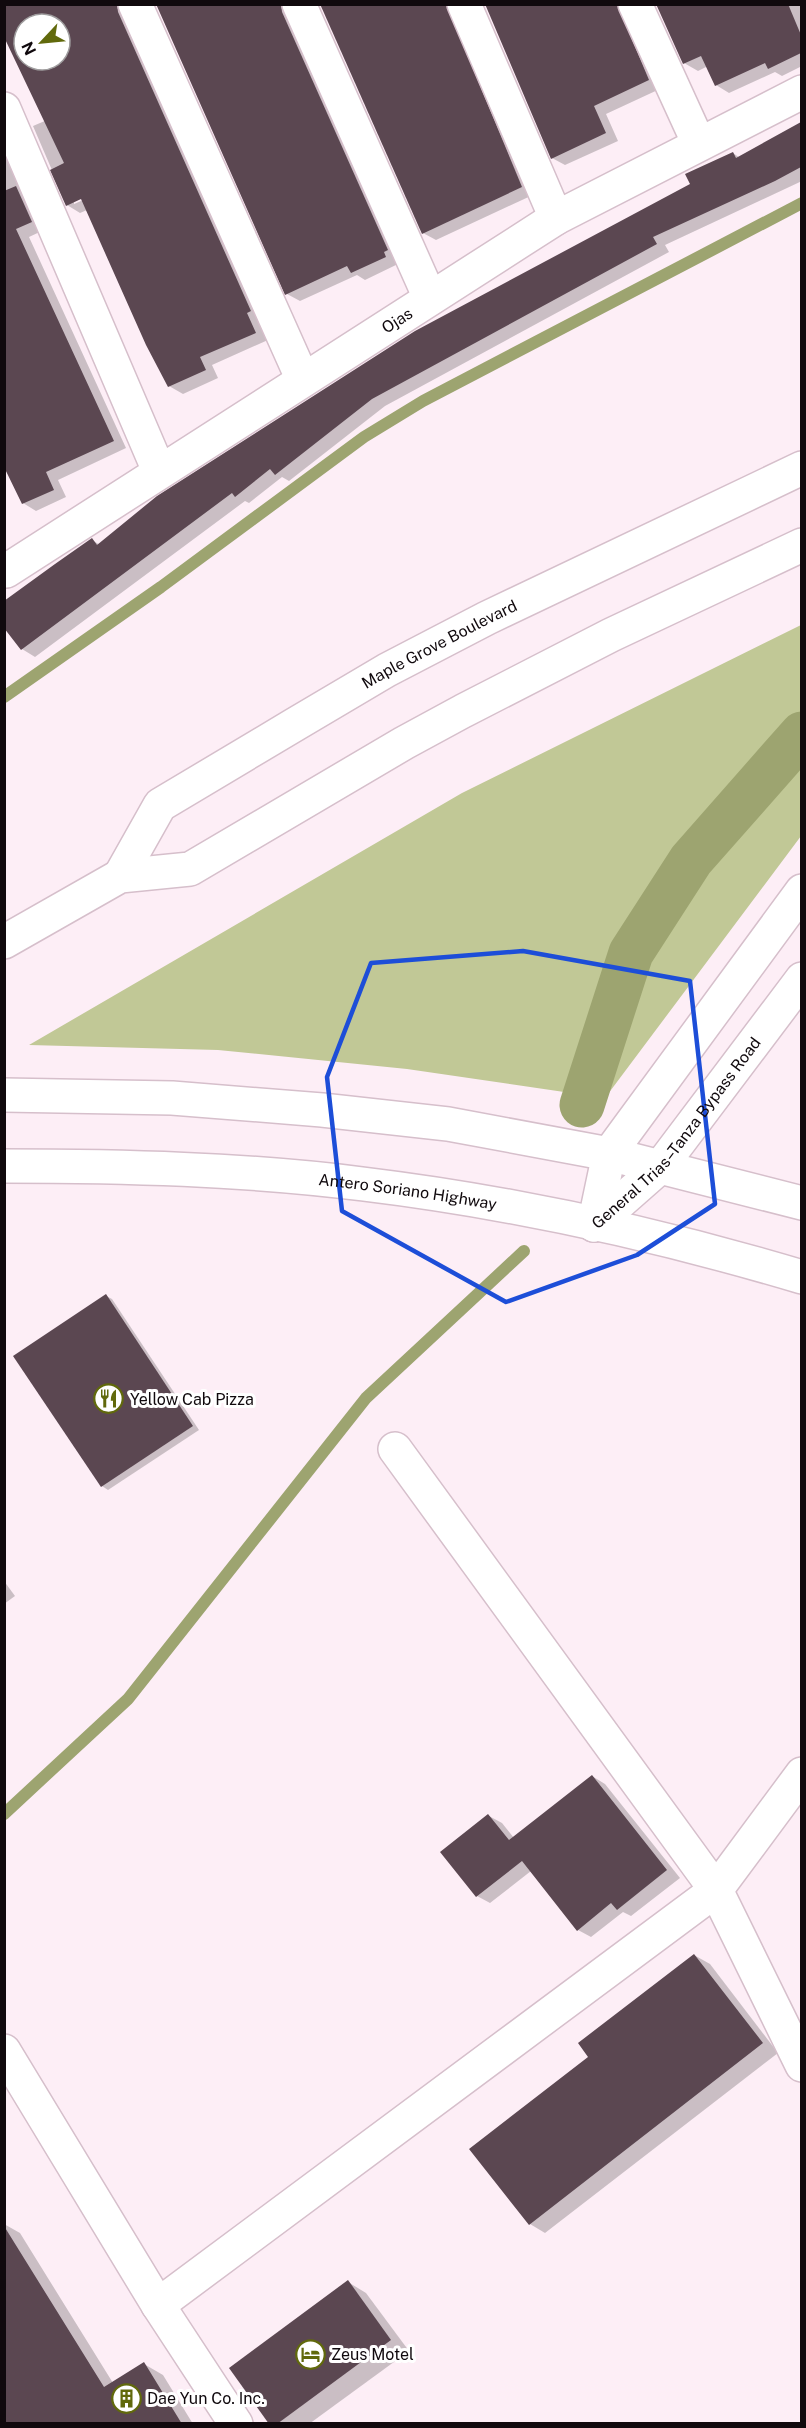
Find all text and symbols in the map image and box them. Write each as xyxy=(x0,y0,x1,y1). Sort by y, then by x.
north arrow xyxy=(12,12,72,72)
text: N xyxy=(18,39,40,58)
street label: Ojas xyxy=(378,304,416,337)
street label: Maple Grove Boulevard xyxy=(358,596,520,693)
street label: General Trias–Tanza Bypass Road xyxy=(588,1034,765,1233)
street label: Antero Soriano Highway xyxy=(318,1170,499,1214)
restaurant icon: Yellow Cab Pizza xyxy=(93,1383,125,1415)
place label: Yellow Cab Pizza xyxy=(130,1390,254,1409)
hotel icon: Zeus Motel xyxy=(294,2338,326,2370)
place label: Zeus Motel xyxy=(331,2345,414,2364)
building icon: Dae Yun Co. Inc. xyxy=(110,2382,142,2414)
place label: Dae Yun Co. Inc. xyxy=(147,2389,265,2408)

